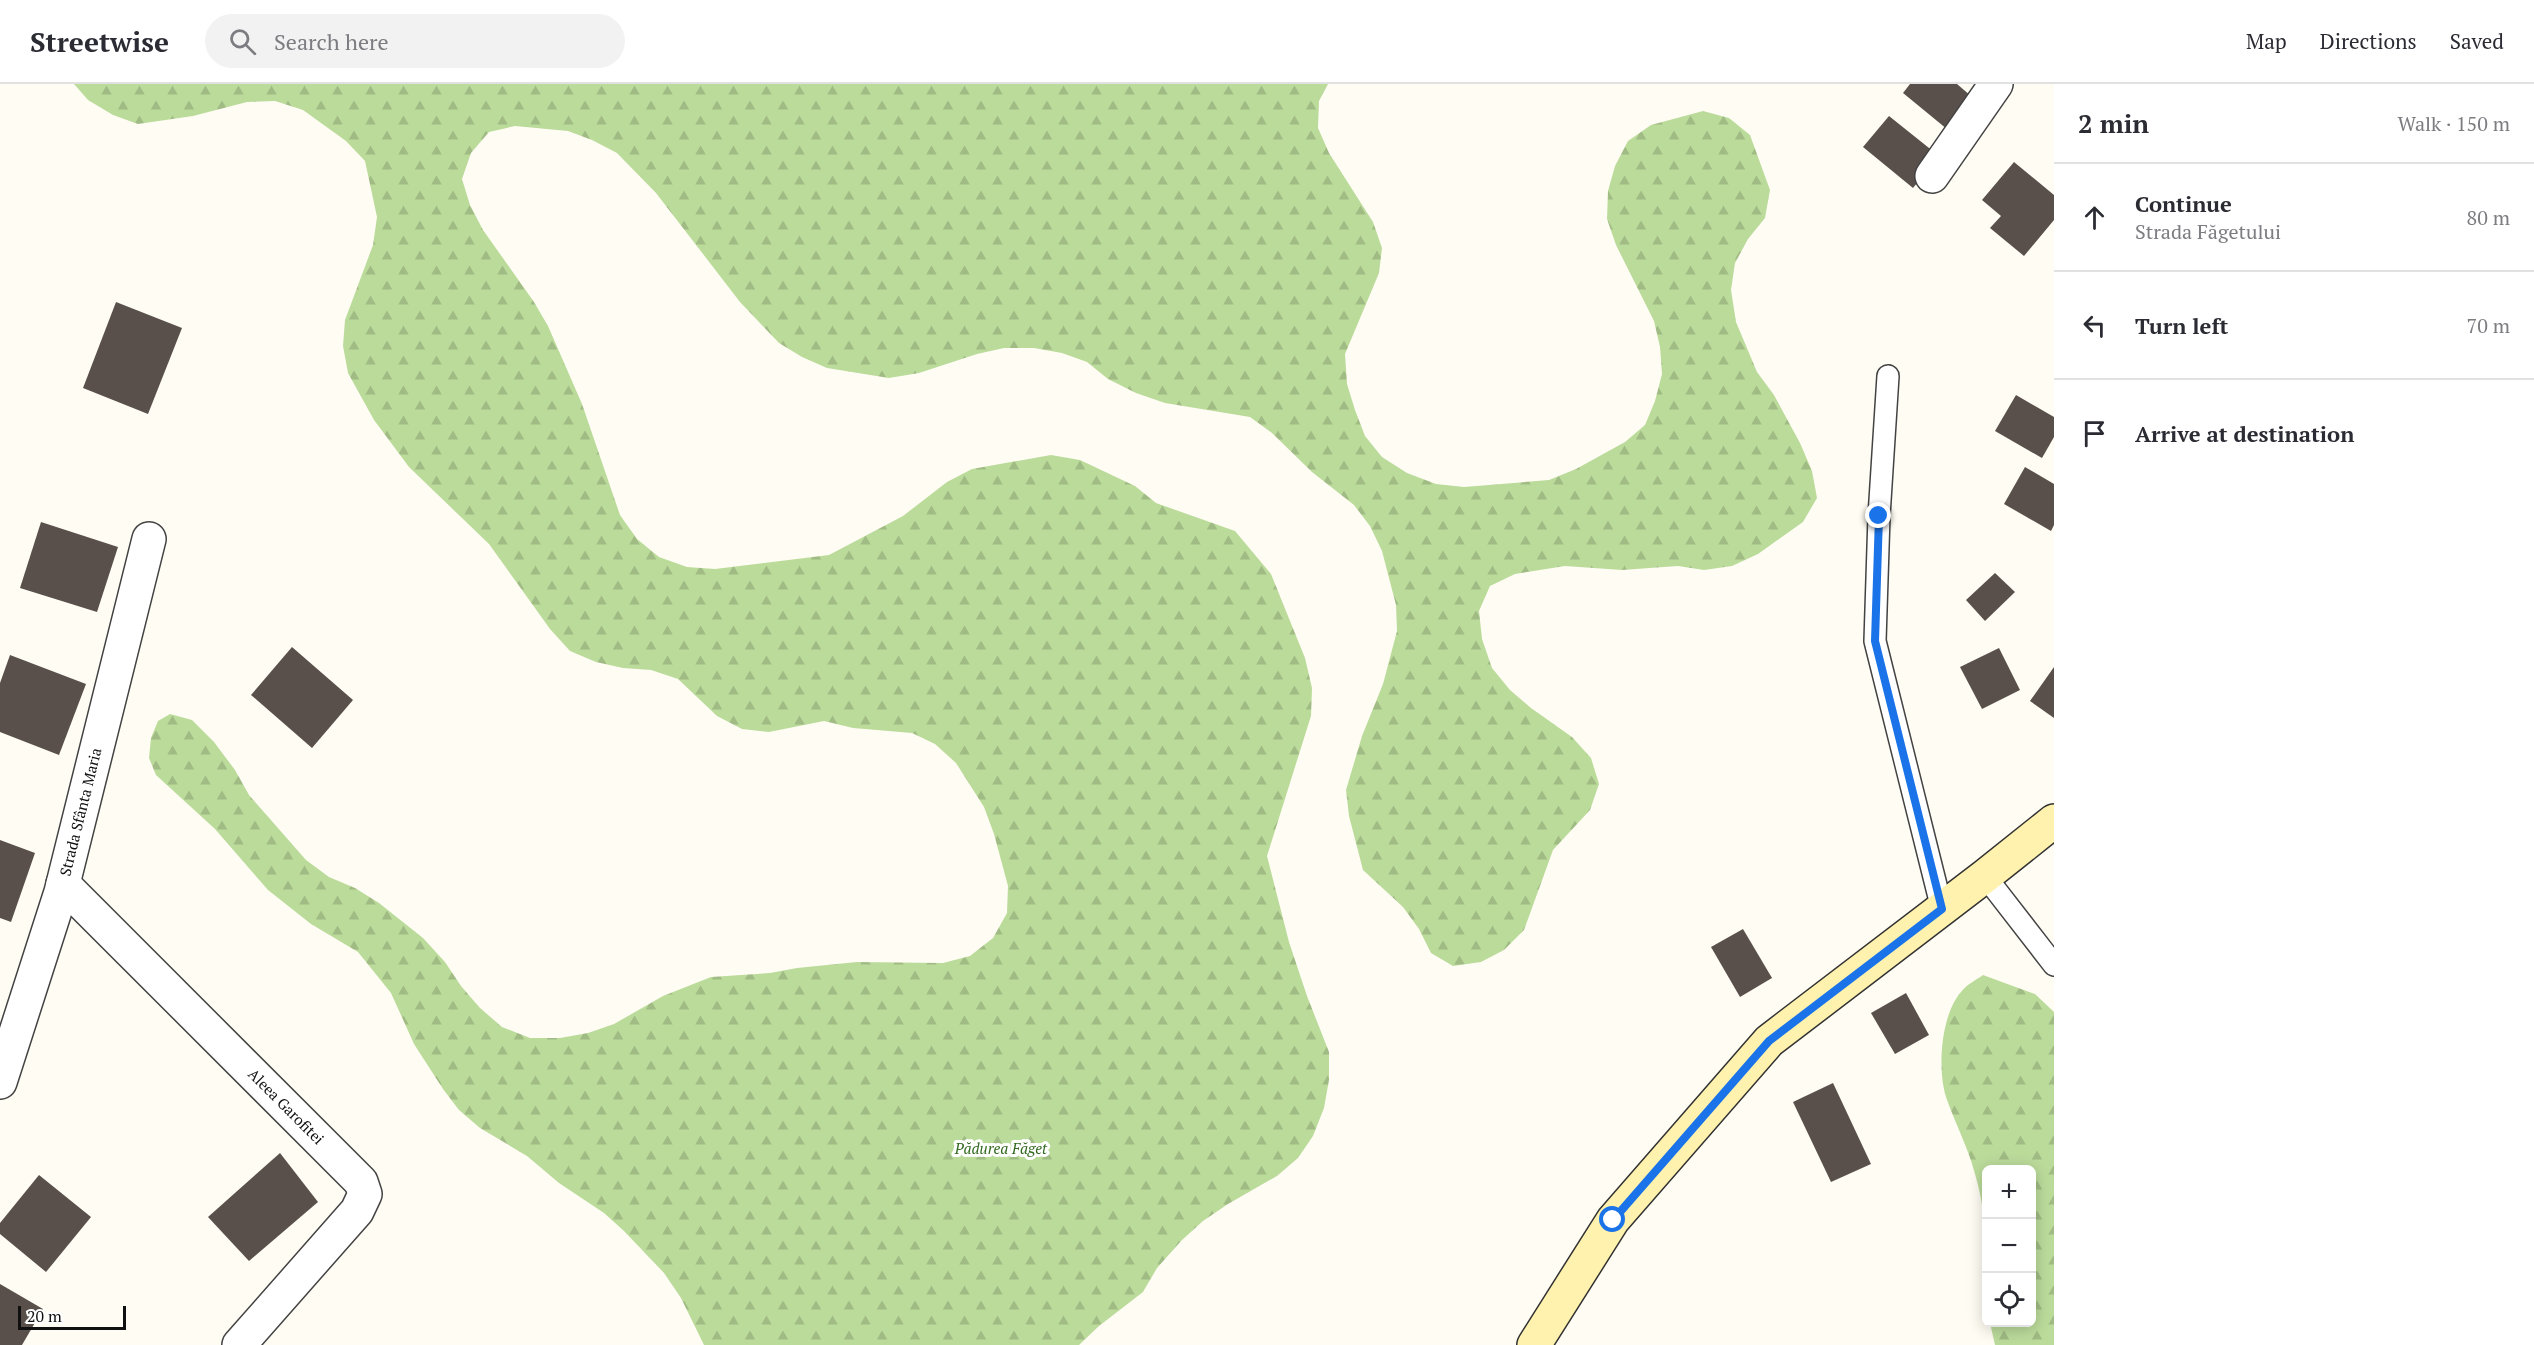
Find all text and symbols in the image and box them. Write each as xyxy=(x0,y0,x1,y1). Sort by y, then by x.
search box xyxy=(205,14,625,68)
text: Streetwise xyxy=(30,23,169,60)
icon: search xyxy=(226,25,259,58)
text: Search here xyxy=(274,27,389,56)
text: Map xyxy=(2246,27,2287,55)
text: Directions xyxy=(2320,27,2417,55)
text: Saved xyxy=(2450,27,2504,55)
text: 2 min xyxy=(2078,106,2149,140)
text: Walk · 150 m xyxy=(2398,110,2510,137)
text: Continue xyxy=(2135,189,2232,218)
icon: ahead xyxy=(2078,201,2111,234)
text: 80 m xyxy=(2467,204,2510,231)
text: Strada Făgetului xyxy=(2135,218,2281,245)
icon: left xyxy=(2078,309,2111,342)
text: Turn left xyxy=(2135,311,2228,340)
text: 70 m xyxy=(2467,312,2510,339)
icon: arrive xyxy=(2078,417,2111,450)
text: Arrive at destination xyxy=(2135,419,2354,448)
route end xyxy=(1865,502,1891,528)
street label: Strada Sfânta Maria xyxy=(54,745,106,878)
street label: Aleea Garofitei xyxy=(244,1064,329,1148)
park label: Pădurea Făget xyxy=(954,1138,1048,1158)
map controls xyxy=(1982,1165,2036,1327)
button: + xyxy=(1982,1165,2036,1219)
route start xyxy=(1599,1206,1625,1232)
button: − xyxy=(1982,1219,2036,1273)
button: locate xyxy=(1982,1273,2036,1327)
scale bar xyxy=(18,1303,126,1330)
text: 20 m xyxy=(27,1305,62,1327)

